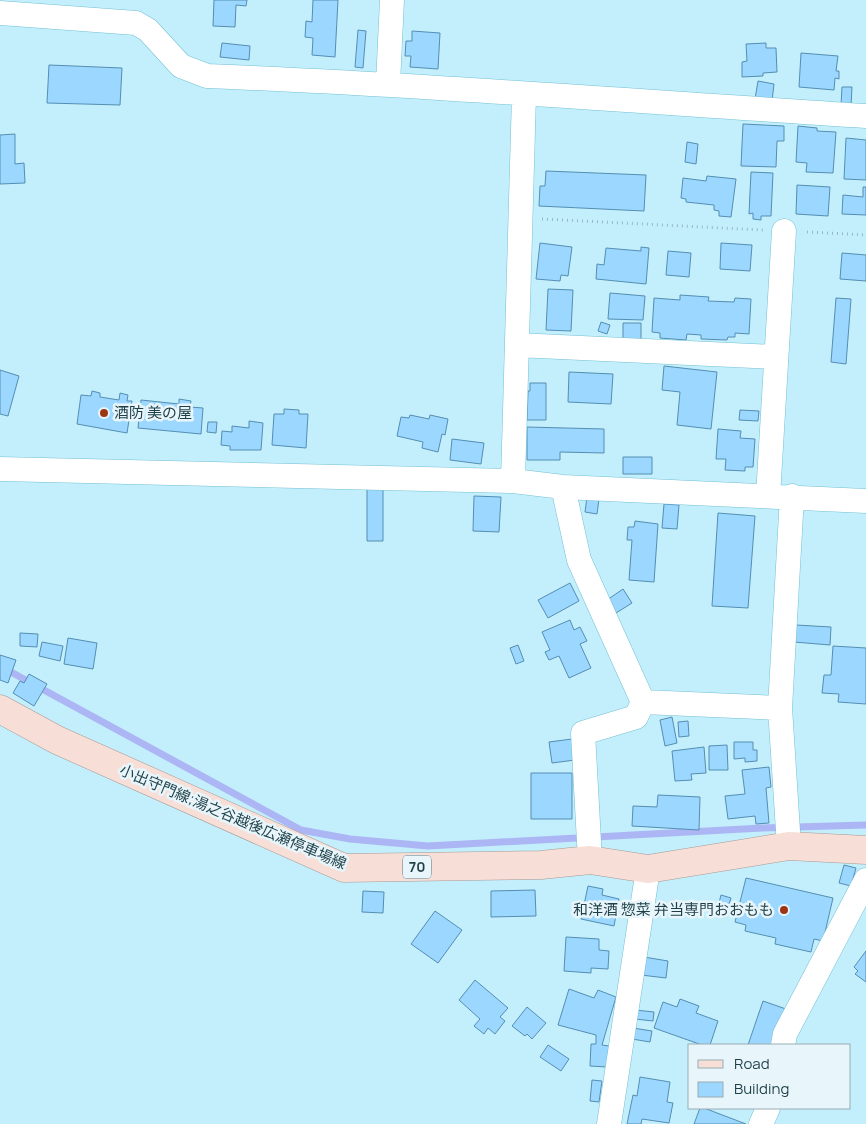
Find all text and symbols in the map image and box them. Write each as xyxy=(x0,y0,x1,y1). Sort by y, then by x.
place label: 酒防 美の屋 xyxy=(114,402,192,423)
marker: 酒防 美の屋 xyxy=(98,407,110,419)
street label: 小出守門線;湯之谷越後広瀬停車場線 xyxy=(117,759,350,874)
road number: 70 xyxy=(403,856,431,879)
place label: 和洋酒 惣菜 弁当専門おおもも xyxy=(573,899,774,920)
marker: 和洋酒 惣菜 弁当専門おおもも xyxy=(778,904,790,916)
legend xyxy=(688,1044,851,1109)
text: Road xyxy=(734,1053,770,1074)
text: Building xyxy=(734,1078,789,1099)

